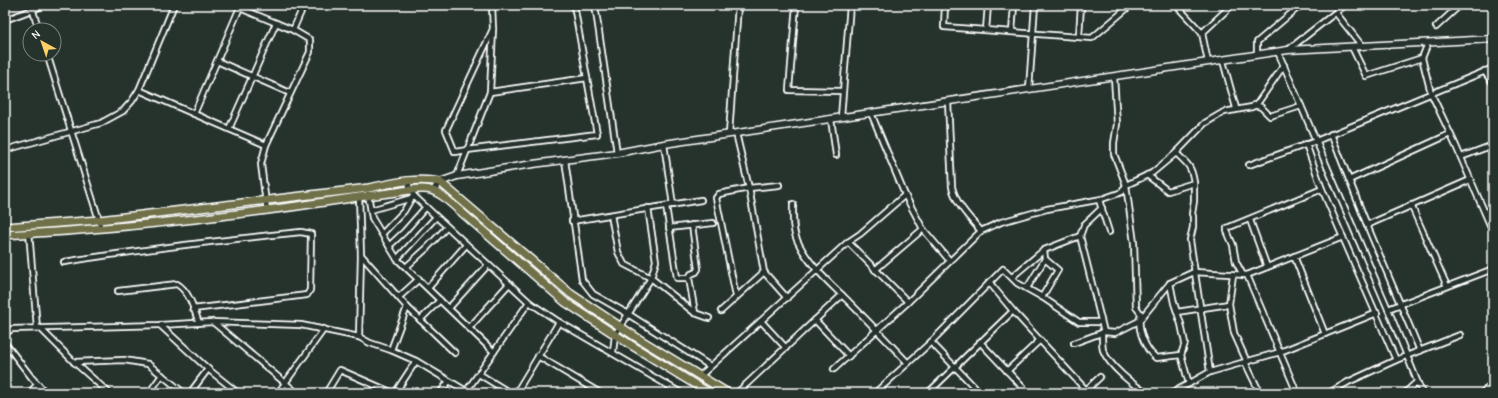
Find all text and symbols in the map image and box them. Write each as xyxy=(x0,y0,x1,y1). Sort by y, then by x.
north arrow xyxy=(22,22,62,62)
text: N xyxy=(29,27,43,42)

